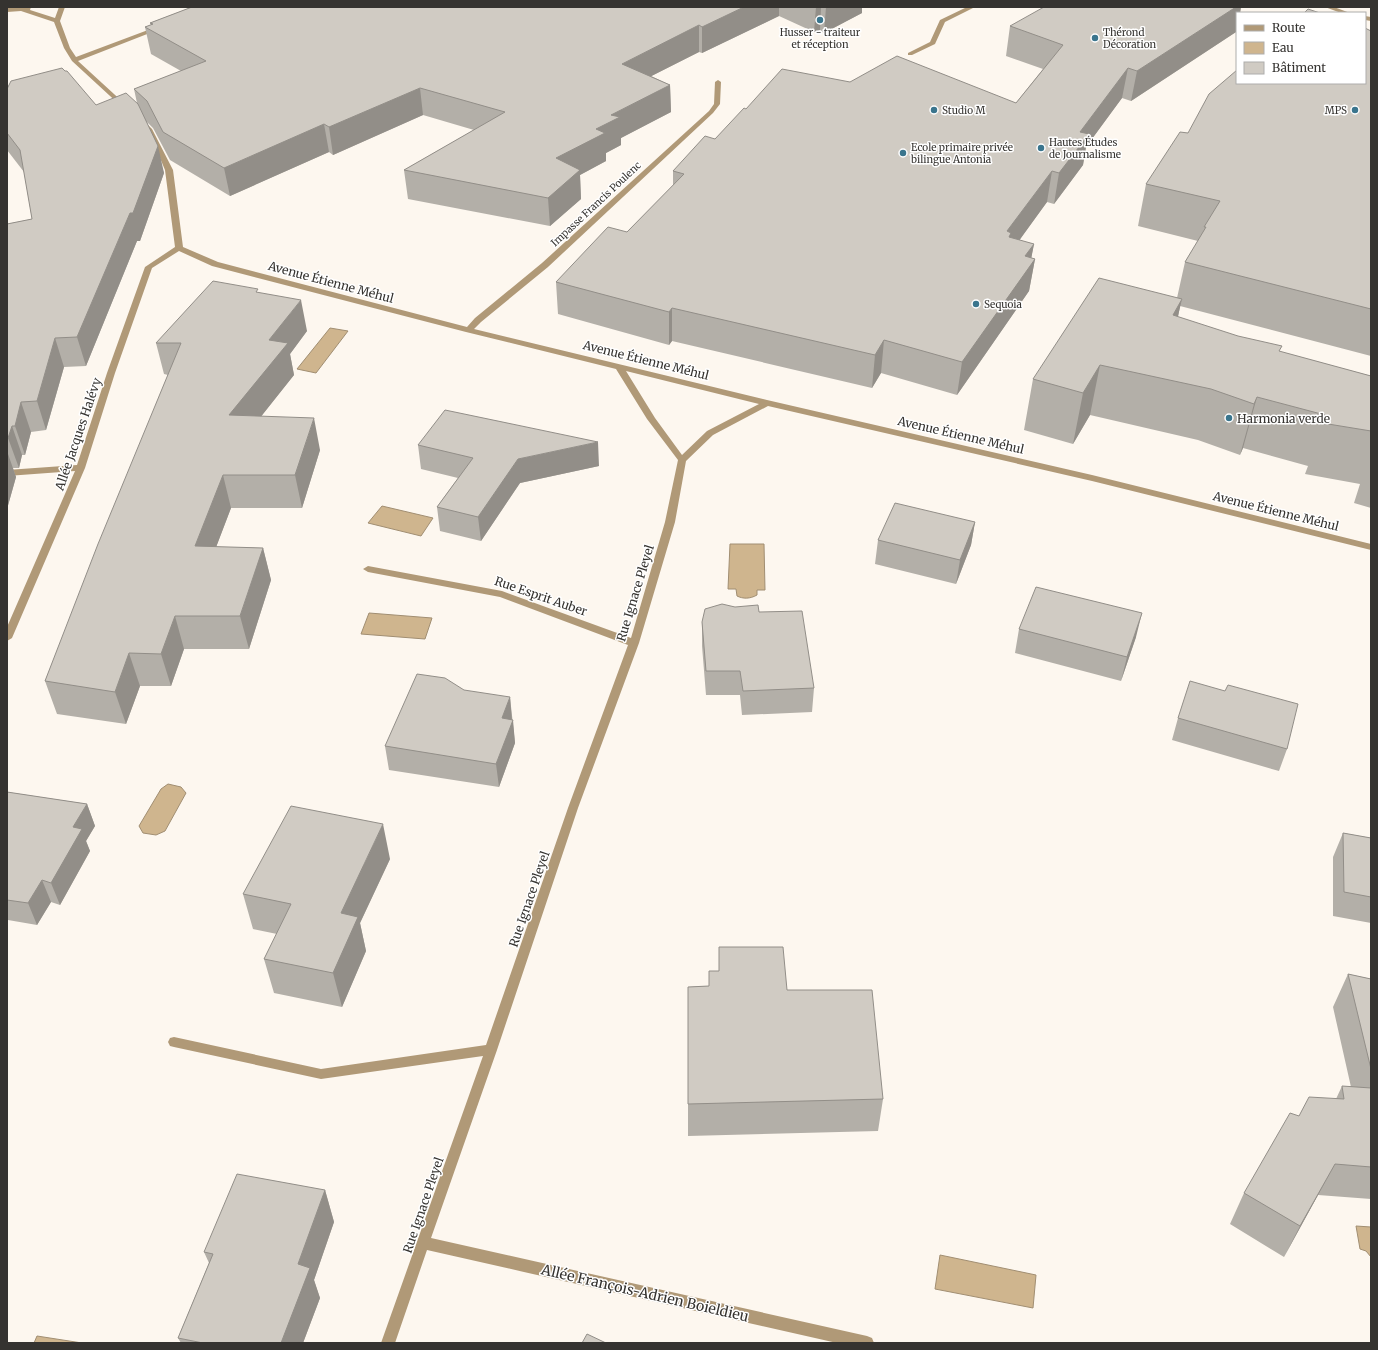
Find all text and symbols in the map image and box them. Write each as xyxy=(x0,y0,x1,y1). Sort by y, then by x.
legend xyxy=(1236,12,1366,84)
marker: Husser - traiteur et réception xyxy=(815,15,825,25)
text: Route xyxy=(1272,20,1305,35)
place label: Husser - traiteur et réception xyxy=(780,26,861,51)
place label: Thérond Décoration xyxy=(1103,26,1157,51)
marker: Thérond Décoration xyxy=(1090,33,1100,43)
text: Eau xyxy=(1272,40,1294,55)
text: Bâtiment xyxy=(1272,60,1326,75)
place label: Studio M xyxy=(942,104,985,117)
place label: MPS xyxy=(1325,104,1347,117)
marker: Studio M xyxy=(929,105,939,115)
marker: MPS xyxy=(1350,105,1360,115)
place label: Hautes Études de Journalisme xyxy=(1049,135,1121,161)
place label: Ecole primaire privée bilingue Antonia xyxy=(910,141,1013,166)
marker: Hautes Études de Journalisme xyxy=(1036,143,1046,153)
marker: Ecole primaire privée bilingue Antonia xyxy=(898,148,908,158)
street label: Impasse Francis Poulenc xyxy=(548,159,644,249)
street label: Avenue Étienne Méhul xyxy=(266,258,396,306)
place label: Sequoia xyxy=(984,298,1023,311)
marker: Sequoia xyxy=(971,299,981,309)
street label: Avenue Étienne Méhul xyxy=(581,337,711,383)
street label: Allée Jacques Halévy xyxy=(51,376,104,493)
place label: Harmonia verde xyxy=(1237,411,1330,426)
street label: Avenue Étienne Méhul xyxy=(895,413,1026,457)
marker: Harmonia verde xyxy=(1224,413,1234,423)
street label: Avenue Étienne Méhul xyxy=(1211,488,1341,534)
street label: Rue Ignace Pleyel xyxy=(613,543,657,643)
street label: Rue Esprit Auber xyxy=(493,573,590,619)
street label: Rue Ignace Pleyel xyxy=(506,849,553,949)
street label: Rue Ignace Pleyel xyxy=(400,1155,447,1255)
street label: Allée François-Adrien Boieldieu xyxy=(539,1260,751,1326)

